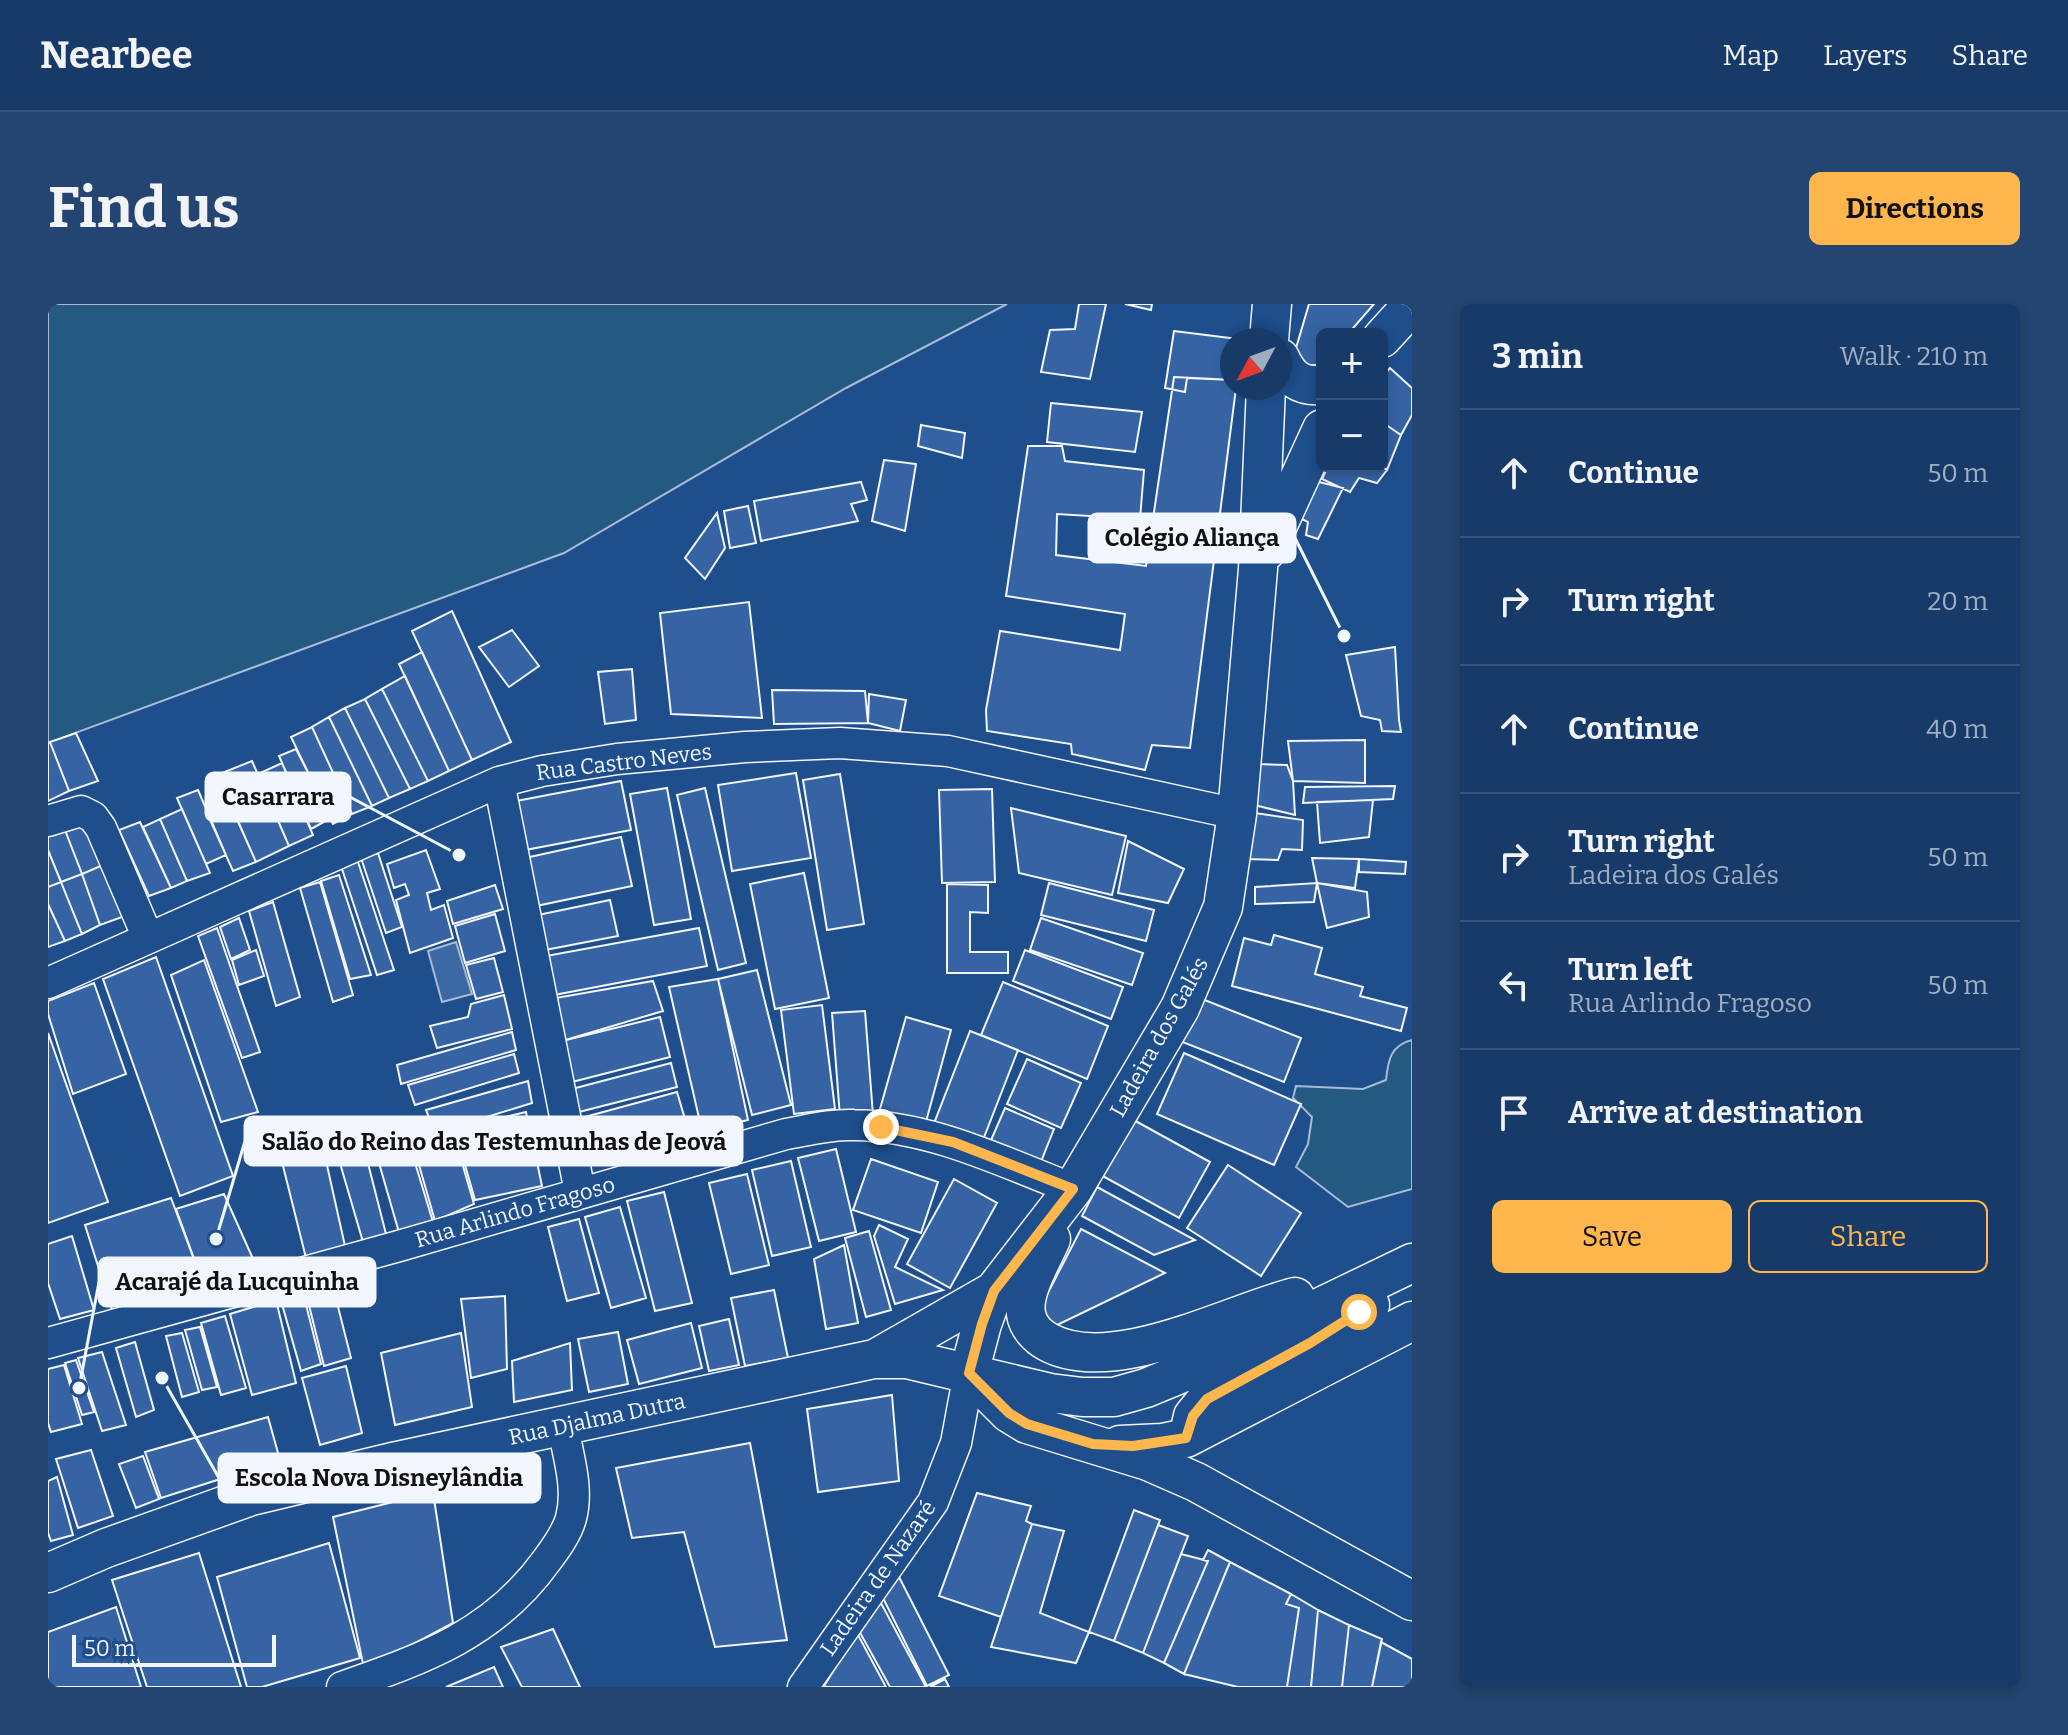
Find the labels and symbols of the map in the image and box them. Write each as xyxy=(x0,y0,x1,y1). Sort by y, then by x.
north arrow xyxy=(1220,328,1292,400)
callout: Colégio Aliança xyxy=(1089,514,1295,562)
text: Colégio Aliança xyxy=(1105,524,1280,552)
street label: Rua Castro Neves xyxy=(534,738,714,786)
callout: Casarrara xyxy=(206,773,350,821)
text: Casarrara xyxy=(222,783,335,811)
street label: Ladeira dos Galés xyxy=(1104,952,1214,1122)
route end xyxy=(863,1109,899,1145)
callout: Salão do Reino das Testemunhas de Jeová xyxy=(245,1117,742,1165)
text: Salão do Reino das Testemunhas de Jeová xyxy=(261,1128,727,1156)
street label: Rua Arlindo Fragoso xyxy=(412,1171,618,1253)
callout: Acarajé da Lucquinha xyxy=(99,1258,375,1306)
text: Acarajé da Lucquinha xyxy=(115,1268,360,1296)
route start xyxy=(1341,1294,1377,1330)
street label: Rua Djalma Dutra xyxy=(506,1387,688,1451)
callout: Escola Nova Disneylândia xyxy=(219,1454,540,1502)
text: Escola Nova Disneylândia xyxy=(235,1464,524,1492)
street label: Ladeira de Nazaré xyxy=(814,1495,942,1661)
scale bar xyxy=(72,1631,276,1667)

